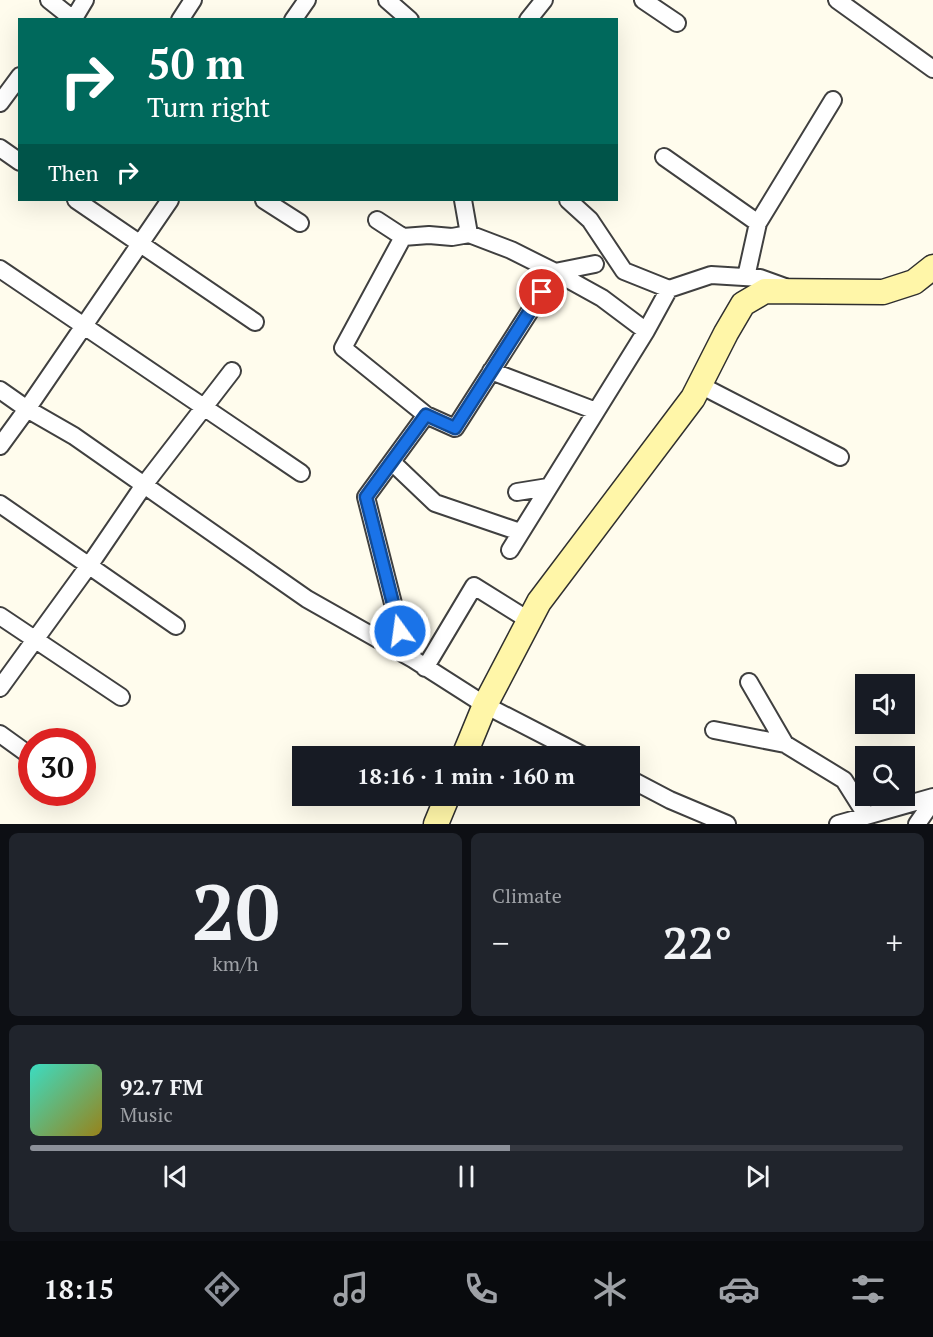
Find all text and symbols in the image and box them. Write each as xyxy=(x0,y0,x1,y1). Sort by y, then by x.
text: 50 m xyxy=(147,35,245,91)
icon: right xyxy=(48,42,126,120)
text: Turn right xyxy=(147,89,270,125)
icon: right xyxy=(111,156,144,189)
text: Then xyxy=(48,158,99,187)
pin xyxy=(516,266,567,317)
icon: arrive xyxy=(525,275,558,308)
position arrow xyxy=(368,599,432,663)
map controls xyxy=(855,674,915,806)
button: sound xyxy=(855,674,915,734)
speed limit sign: 30 xyxy=(18,728,96,806)
button: search xyxy=(855,746,915,806)
text: 18:16 · 1 min · 160 m xyxy=(357,761,575,790)
text: 20 xyxy=(191,859,280,962)
text: Climate xyxy=(492,882,562,909)
text: 22° xyxy=(663,912,732,972)
text: − xyxy=(492,921,510,964)
text: + xyxy=(885,921,903,964)
text: km/h xyxy=(212,950,259,977)
text: 92.7 FM xyxy=(120,1072,203,1101)
text: Music xyxy=(120,1101,173,1128)
icon: previous xyxy=(159,1160,192,1193)
icon: pause xyxy=(450,1160,483,1193)
icon: next xyxy=(741,1160,774,1193)
icon: directions xyxy=(201,1268,243,1310)
icon: music xyxy=(330,1268,372,1310)
icon: phone xyxy=(460,1268,502,1310)
icon: climate xyxy=(589,1268,631,1310)
icon: car xyxy=(718,1268,760,1310)
icon: filters xyxy=(847,1268,889,1310)
text: 18:15 xyxy=(44,1271,114,1307)

